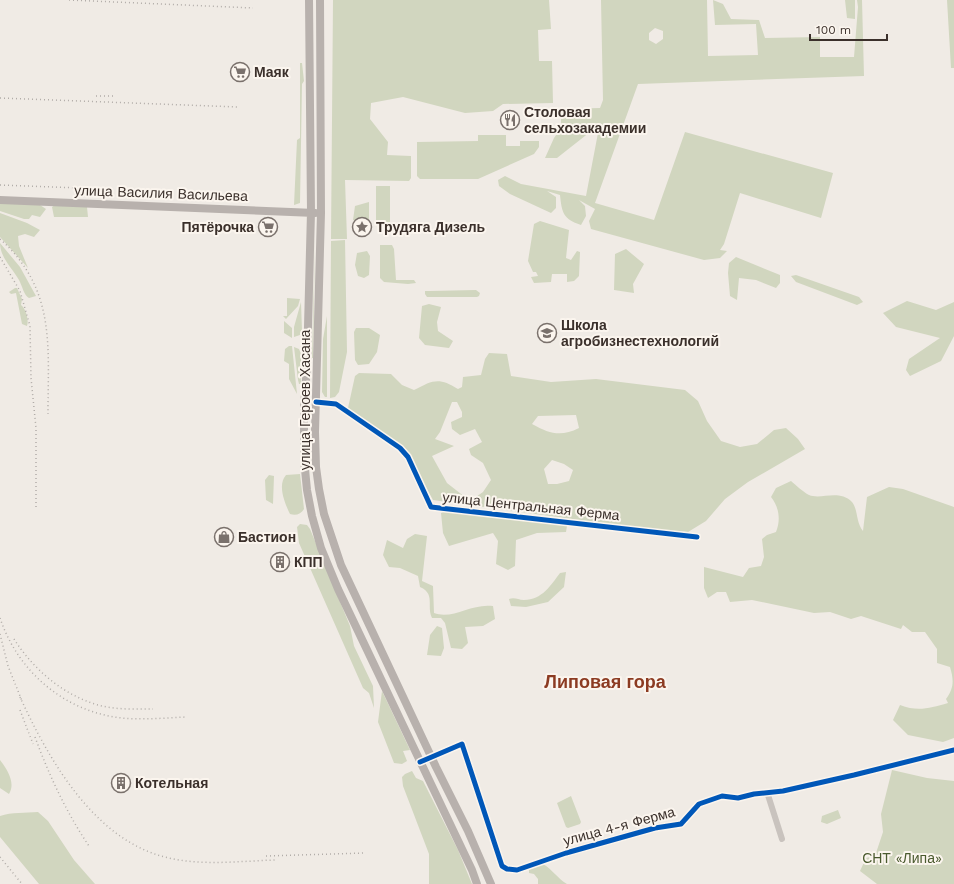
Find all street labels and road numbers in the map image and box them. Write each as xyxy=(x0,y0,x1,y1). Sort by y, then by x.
street label: улица Василия Васильева xyxy=(74,182,248,204)
street label: улица Героев Хасана xyxy=(297,329,313,470)
street label: улица Центральная Ферма xyxy=(442,489,621,523)
street label: улица 4-я Ферма xyxy=(561,803,677,849)

